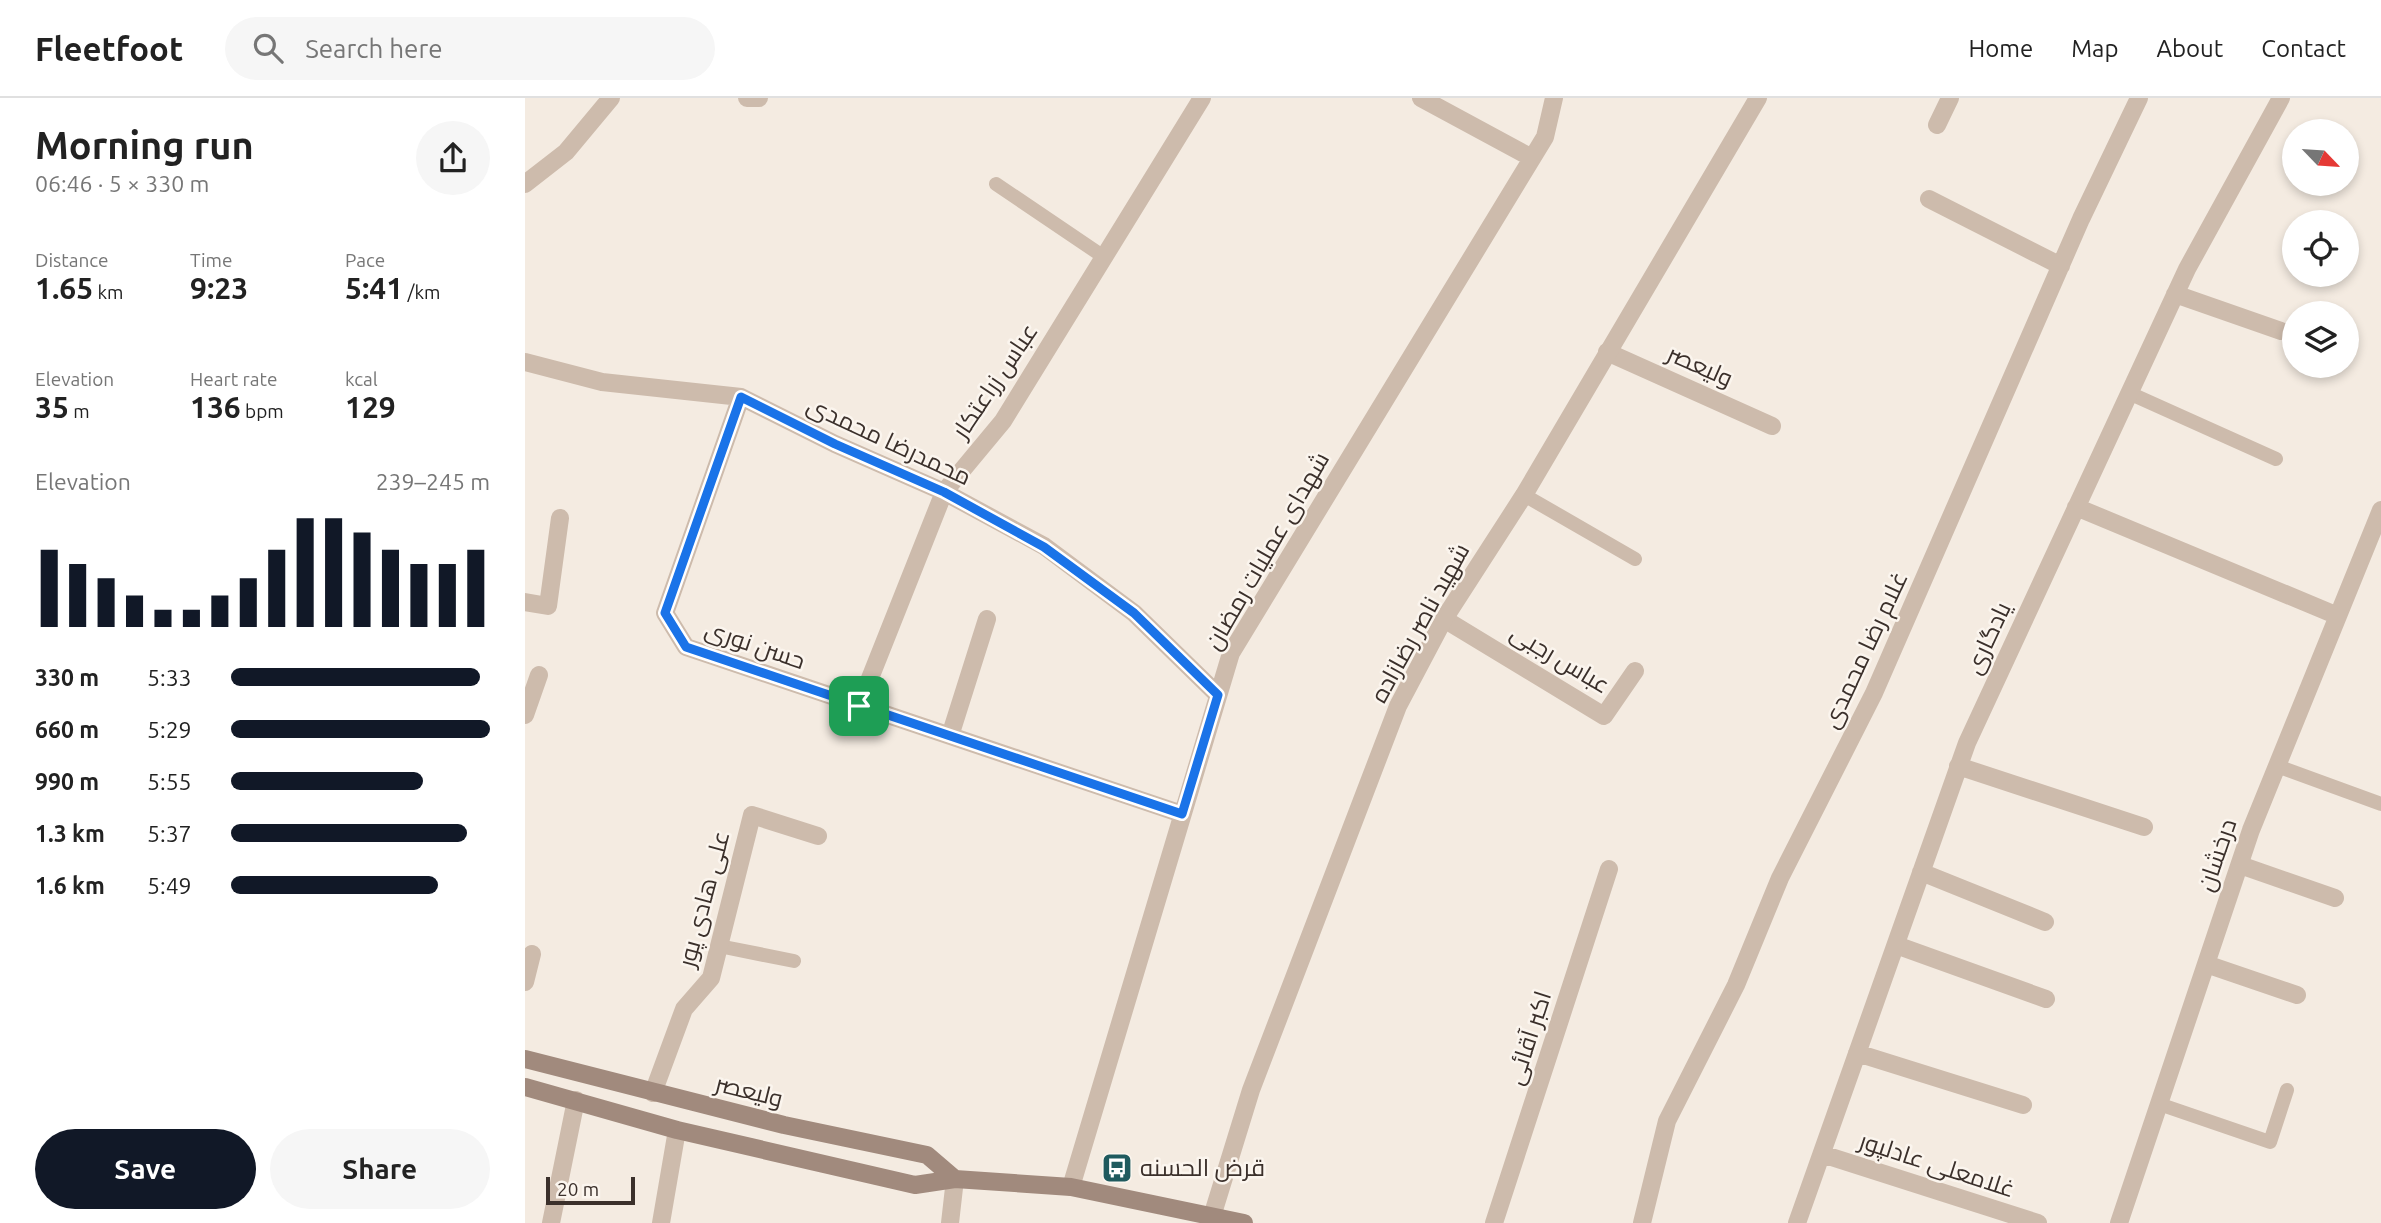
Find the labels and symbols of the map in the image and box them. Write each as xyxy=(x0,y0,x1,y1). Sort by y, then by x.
north arrow xyxy=(2282,119,2359,196)
street label: عباس زراعتکار xyxy=(945,318,1044,445)
street label: ولیعصر xyxy=(1661,338,1737,392)
street label: محمدرضا محمدی xyxy=(802,391,976,491)
street label: شهدای عملیات رمضان xyxy=(1199,447,1335,655)
street label: شهید ناصر رضازاده xyxy=(1365,539,1475,707)
street label: غلام رضا محمدی xyxy=(1816,567,1915,734)
street label: یادگاری xyxy=(1959,597,2017,678)
street label: حسن نوری xyxy=(701,615,809,675)
street label: عباس رجبی xyxy=(1505,618,1615,700)
pin xyxy=(829,676,889,736)
street label: درخشان xyxy=(2192,815,2242,895)
street label: علی هادی پور xyxy=(672,828,738,973)
street label: اکبر آقائی xyxy=(1501,988,1557,1088)
street label: ولیعصر xyxy=(711,1069,786,1112)
street label: غلامعلی عادلپور xyxy=(1854,1126,2018,1204)
bus stop icon: قرض الحسنه xyxy=(1100,1151,1134,1185)
place label: قرض الحسنه xyxy=(1140,1154,1265,1182)
scale bar xyxy=(546,1174,635,1206)

